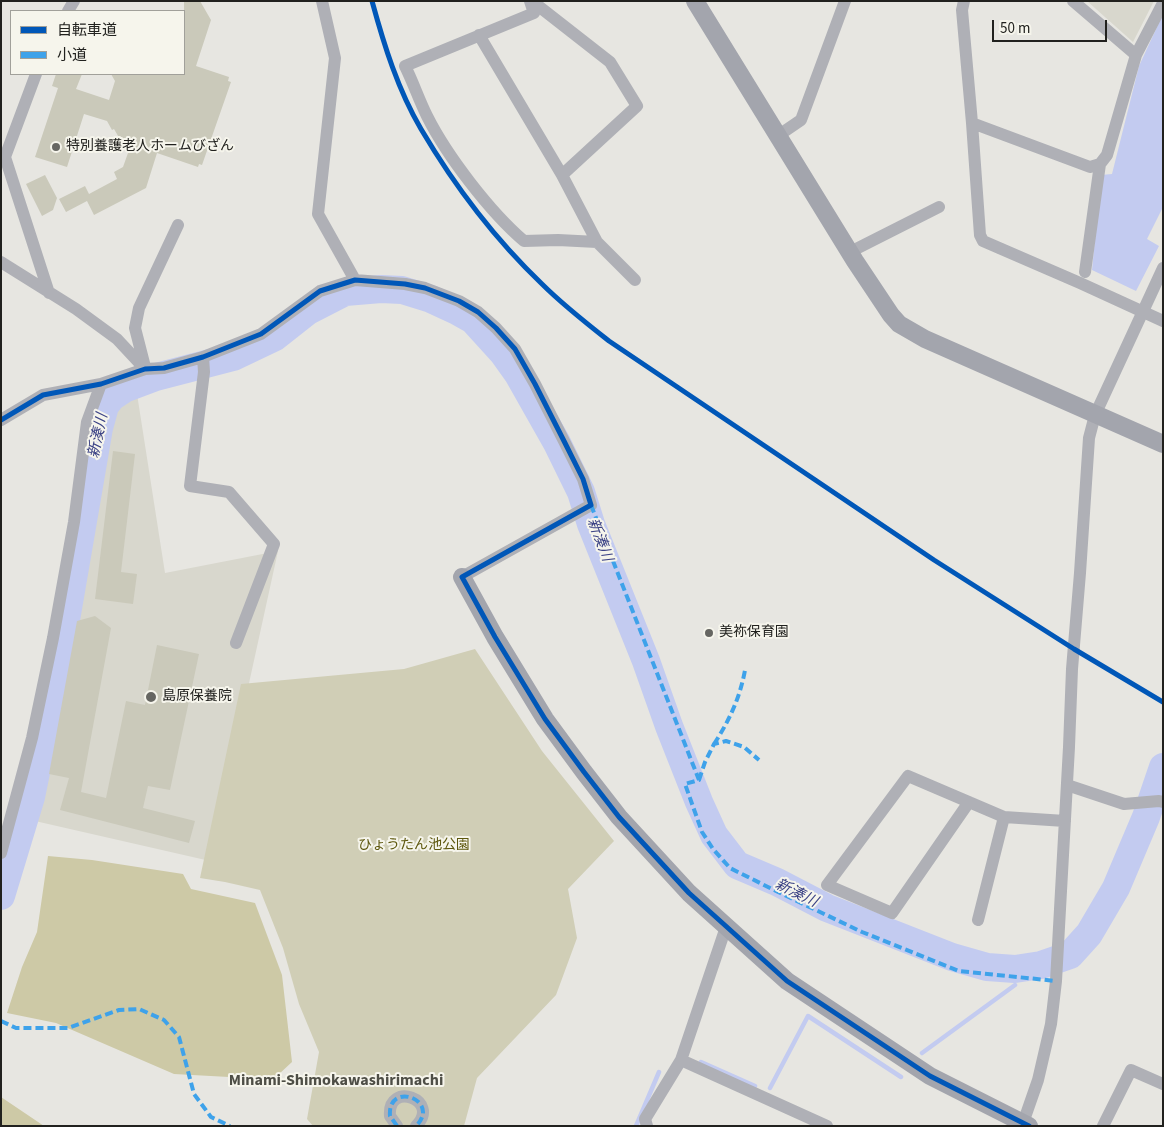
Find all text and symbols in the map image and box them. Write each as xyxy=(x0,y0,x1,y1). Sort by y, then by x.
legend xyxy=(10,10,185,75)
scale bar xyxy=(994,10,1109,42)
text: 50 m xyxy=(1000,18,1030,39)
text: 自転車道 xyxy=(57,20,117,41)
text: 小道 xyxy=(57,45,87,66)
place label: 特別養護老人ホームびざん xyxy=(66,139,234,155)
marker: 特別養護老人ホームびざん xyxy=(50,141,62,153)
water label: 新湊川 xyxy=(86,412,112,460)
water label: 新湊川 xyxy=(583,516,615,564)
place label: 美祢保育園 xyxy=(719,625,789,641)
marker: 美祢保育園 xyxy=(703,627,715,639)
place label: 島原保養院 xyxy=(162,689,232,705)
marker: 島原保養院 xyxy=(144,690,158,704)
park label: ひょうたん池公園 xyxy=(358,838,470,854)
water label: 新湊川 xyxy=(772,876,820,912)
district label: Minami-Shimokawashirimachi xyxy=(229,1071,443,1091)

